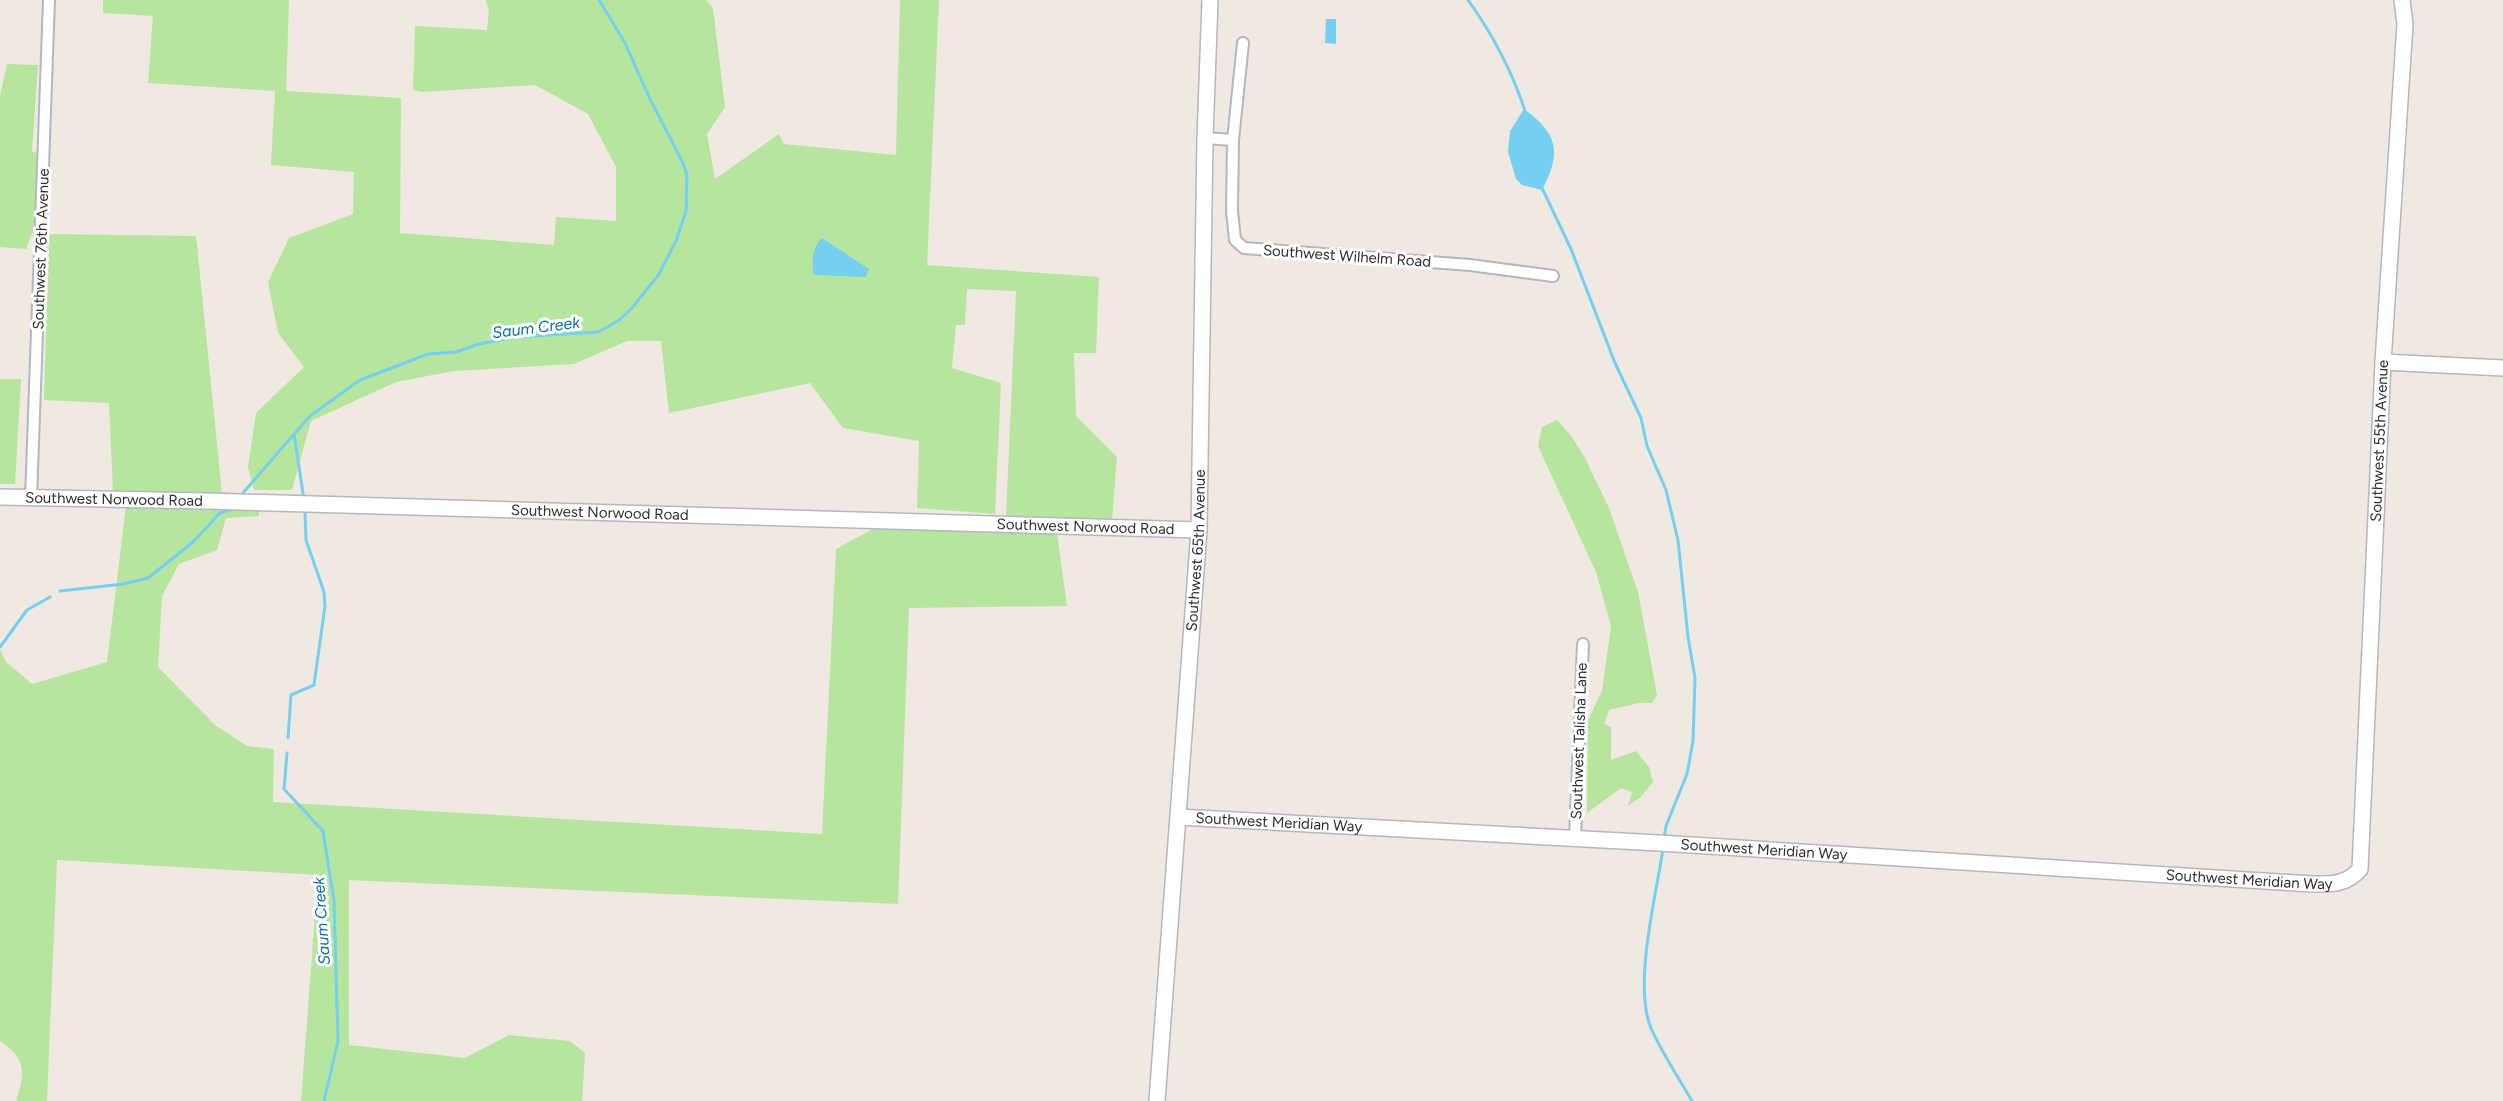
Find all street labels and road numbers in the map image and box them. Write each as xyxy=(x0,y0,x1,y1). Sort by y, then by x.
street label: Southwest 76th Avenue xyxy=(29,168,53,330)
street label: Southwest Wilhelm Road xyxy=(1262,241,1432,271)
street label: Southwest 55th Avenue xyxy=(2367,359,2392,522)
street label: Southwest 65th Avenue xyxy=(1183,469,1209,632)
street label: Southwest Norwood Road xyxy=(25,488,203,510)
street label: Southwest Norwood Road xyxy=(511,501,689,524)
street label: Southwest Norwood Road xyxy=(996,515,1175,538)
street label: Southwest Talisha Lane xyxy=(1567,662,1591,820)
street label: Southwest Meridian Way xyxy=(1195,809,1363,836)
street label: Southwest Meridian Way xyxy=(1680,835,1848,864)
street label: Southwest Meridian Way xyxy=(2165,866,2333,893)

